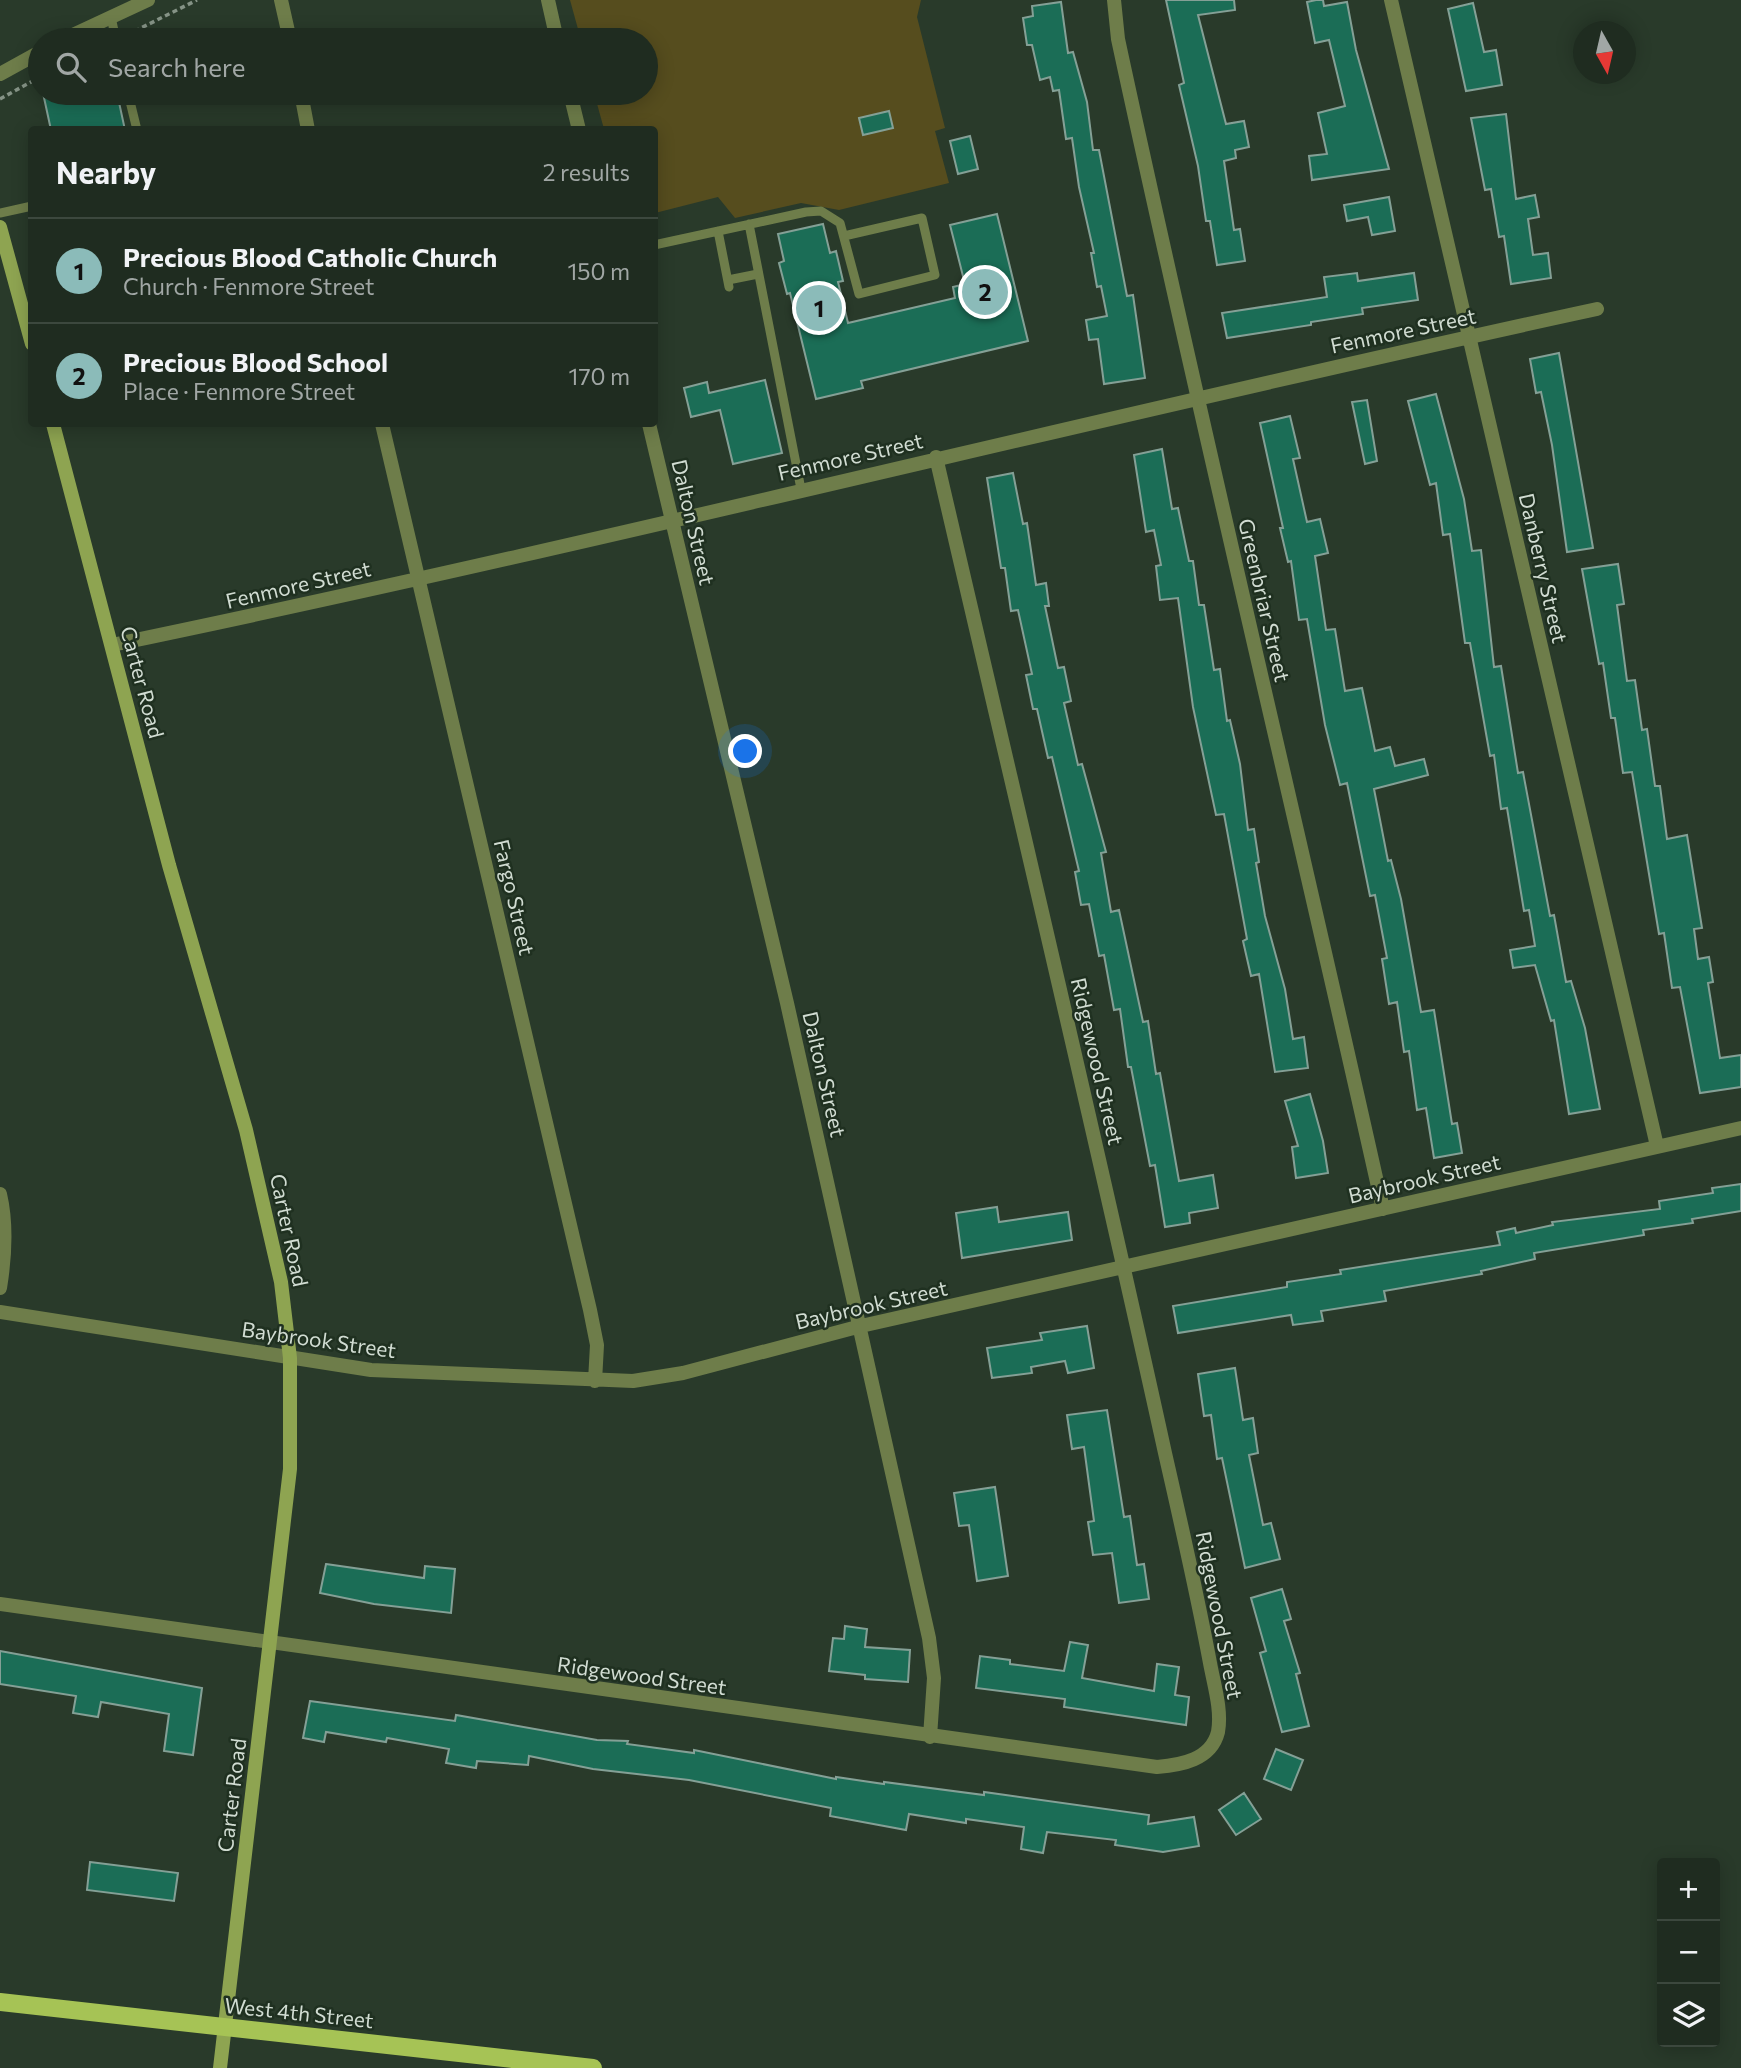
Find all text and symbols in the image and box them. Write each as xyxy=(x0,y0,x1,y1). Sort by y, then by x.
north arrow xyxy=(1573,21,1636,84)
search box xyxy=(28,28,658,105)
icon: search xyxy=(52,48,90,86)
text: Search here xyxy=(108,51,246,82)
text: Nearby xyxy=(56,153,156,190)
text: 2 results xyxy=(543,158,630,186)
text: Precious Blood Catholic Church xyxy=(123,241,497,272)
text: 1 xyxy=(74,257,84,285)
text: 150 m xyxy=(567,257,630,285)
pin: 2 xyxy=(962,266,1008,318)
text: Church · Fenmore Street xyxy=(123,272,375,300)
pin: 1 xyxy=(796,282,842,334)
street label: Fenmore Street xyxy=(1328,302,1478,358)
text: Precious Blood School xyxy=(123,346,388,377)
text: 2 xyxy=(72,362,86,390)
text: 170 m xyxy=(569,362,630,390)
text: Place · Fenmore Street xyxy=(123,377,355,405)
street label: Fenmore Street xyxy=(775,427,925,485)
street label: Dalton Street xyxy=(667,457,721,587)
street label: Danberry Street xyxy=(1515,491,1573,645)
street label: Greenbriar Street xyxy=(1234,516,1296,684)
street label: Fenmore Street xyxy=(223,555,373,613)
street label: Carter Road xyxy=(116,623,170,741)
your location xyxy=(728,734,762,768)
street label: Fargo Street xyxy=(490,837,540,957)
street label: Ridgewood Street xyxy=(1067,975,1129,1147)
street label: Dalton Street xyxy=(798,1009,852,1139)
street label: Baybrook Street xyxy=(1345,1148,1503,1208)
street label: Carter Road xyxy=(266,1171,314,1289)
street label: Baybrook Street xyxy=(792,1274,950,1334)
street label: Baybrook Street xyxy=(240,1316,398,1362)
street label: Ridgewood Street xyxy=(1191,1529,1249,1701)
street label: Ridgewood Street xyxy=(556,1651,728,1699)
street label: Carter Road xyxy=(212,1737,250,1853)
map controls xyxy=(1657,1858,1720,2047)
button: + xyxy=(1657,1858,1720,1921)
button: − xyxy=(1657,1921,1720,1984)
button: layers xyxy=(1657,1984,1720,2047)
street label: West 4th Street xyxy=(223,1992,375,2032)

